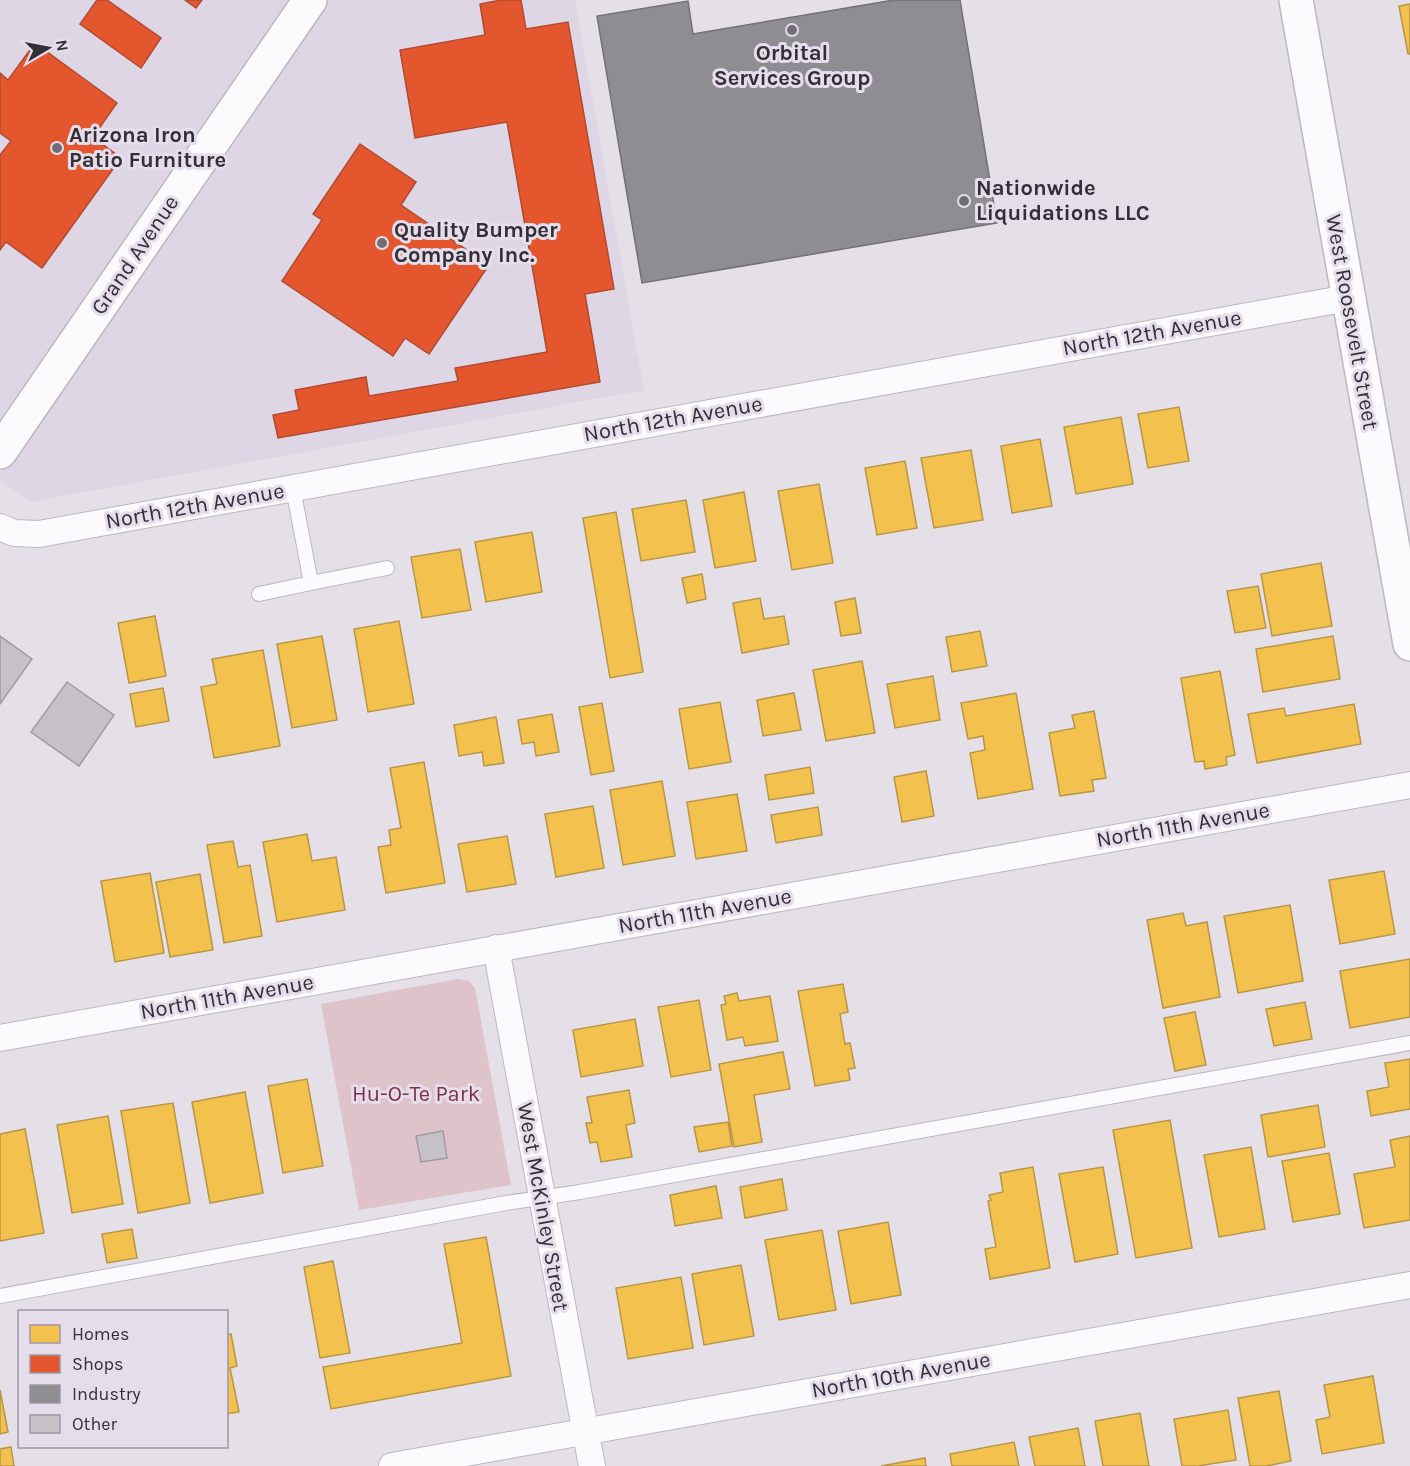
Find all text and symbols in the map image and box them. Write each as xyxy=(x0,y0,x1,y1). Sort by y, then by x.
north arrow xyxy=(18,18,78,78)
marker: Orbital Services Group xyxy=(785,23,799,37)
text: N xyxy=(52,38,73,53)
place label: Orbital Services Group xyxy=(714,40,870,91)
place label: Arizona Iron Patio Furniture xyxy=(69,122,226,173)
marker: Arizona Iron Patio Furniture xyxy=(50,141,64,155)
place label: Nationwide Liquidations LLC xyxy=(976,175,1150,226)
street label: Grand Avenue xyxy=(86,190,184,320)
marker: Nationwide Liquidations LLC xyxy=(957,194,971,208)
street label: West Roosevelt Street xyxy=(1320,212,1384,432)
place label: Quality Bumper Company Inc. xyxy=(394,217,558,268)
marker: Quality Bumper Company Inc. xyxy=(375,236,389,250)
street label: North 12th Avenue xyxy=(1061,304,1243,362)
street label: North 12th Avenue xyxy=(582,390,764,448)
street label: North 12th Avenue xyxy=(104,477,286,535)
street label: North 11th Avenue xyxy=(1094,797,1272,853)
street label: North 11th Avenue xyxy=(616,883,794,939)
street label: North 11th Avenue xyxy=(138,969,316,1025)
park label: Hu-O-Te Park xyxy=(352,1081,480,1107)
street label: West McKinley Street xyxy=(512,1100,574,1314)
legend xyxy=(18,1310,228,1448)
text: Homes xyxy=(72,1323,129,1345)
street label: North 10th Avenue xyxy=(809,1346,993,1404)
text: Shops xyxy=(72,1353,124,1375)
text: Industry xyxy=(72,1383,141,1405)
text: Other xyxy=(72,1413,117,1435)

